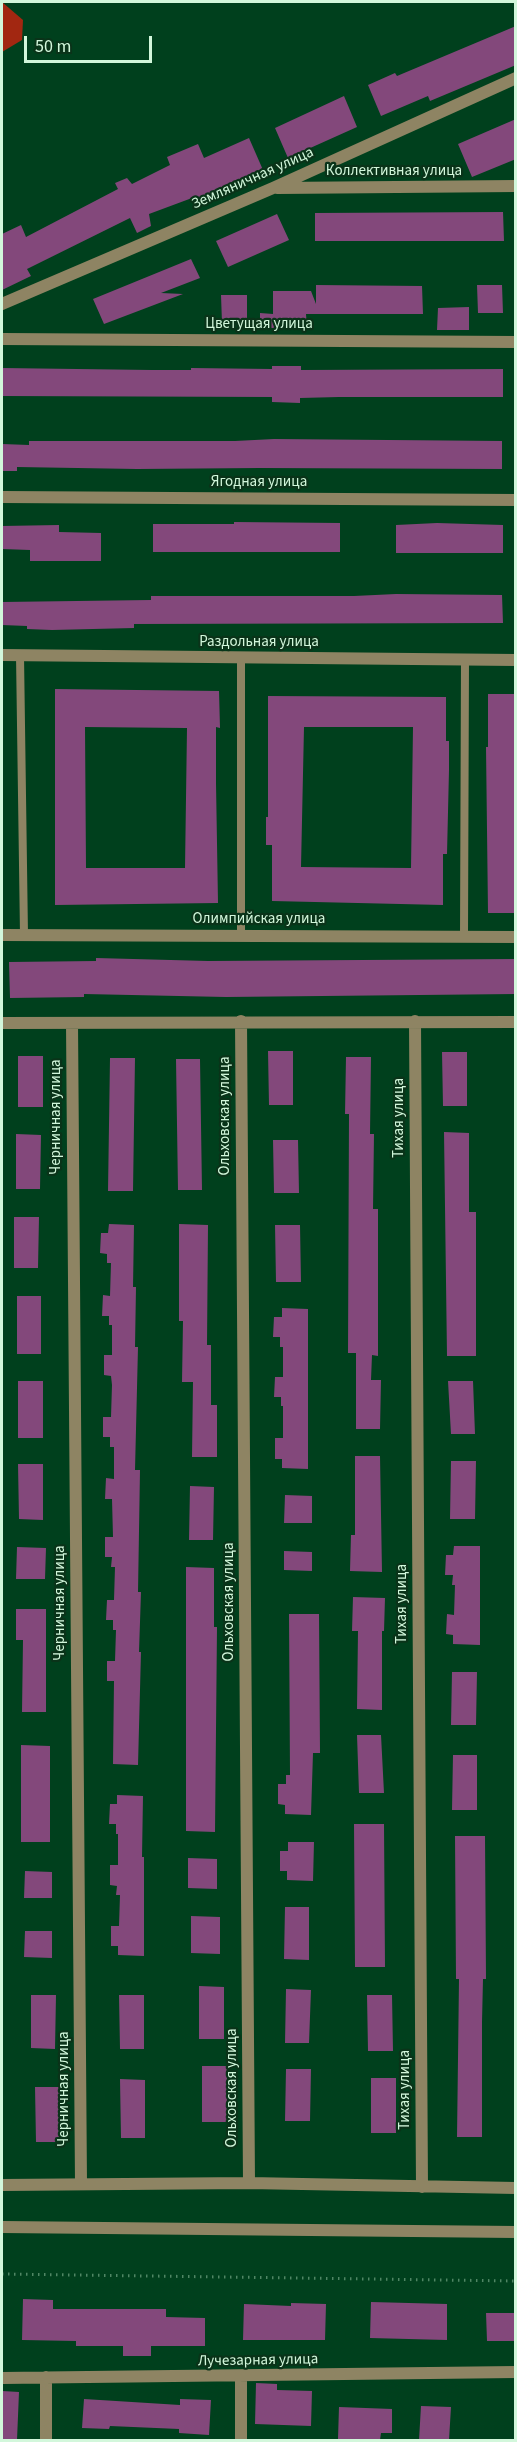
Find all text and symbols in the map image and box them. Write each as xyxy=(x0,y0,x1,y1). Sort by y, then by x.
scale bar xyxy=(27,24,154,62)
text: 50 m xyxy=(35,34,71,59)
street label: Земляничная улица xyxy=(189,144,317,214)
street label: Коллективная улица xyxy=(326,163,462,181)
street label: Цветущая улица xyxy=(205,316,313,334)
street label: Ягодная улица xyxy=(211,474,307,492)
street label: Раздольная улица xyxy=(199,634,319,652)
street label: Олимпийская улица xyxy=(193,911,325,929)
street label: Ольховская улица xyxy=(217,1057,235,1175)
street label: Черничная улица xyxy=(48,1059,66,1175)
street label: Тихая улица xyxy=(391,1078,409,1158)
street label: Ольховская улица xyxy=(221,1543,239,1661)
street label: Черничная улица xyxy=(52,1545,70,1661)
street label: Тихая улица xyxy=(394,1564,412,1644)
street label: Ольховская улица xyxy=(224,2029,242,2147)
street label: Черничная улица xyxy=(56,2031,74,2147)
street label: Тихая улица xyxy=(397,2050,415,2130)
street label: Лучезарная улица xyxy=(198,2351,318,2371)

